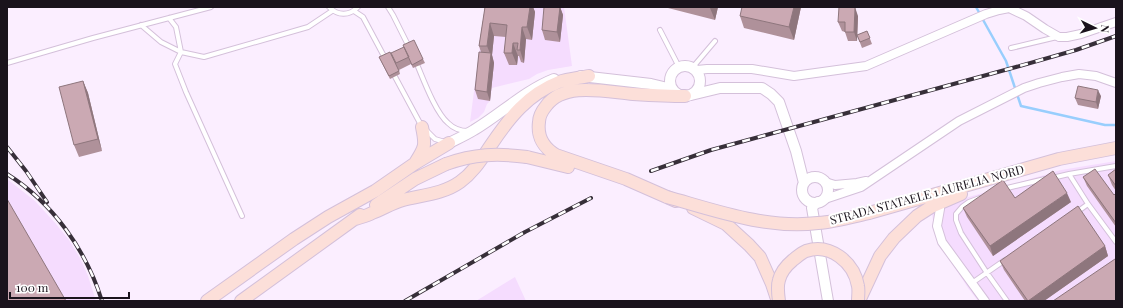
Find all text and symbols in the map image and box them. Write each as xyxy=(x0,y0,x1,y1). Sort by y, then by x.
north arrow xyxy=(1075,8,1115,48)
text: N xyxy=(1098,24,1113,34)
street label: STRADA STATAELE 1 AURELIA NORD xyxy=(828,160,1026,228)
scale bar xyxy=(10,274,129,300)
text: 100 m xyxy=(16,279,49,295)

